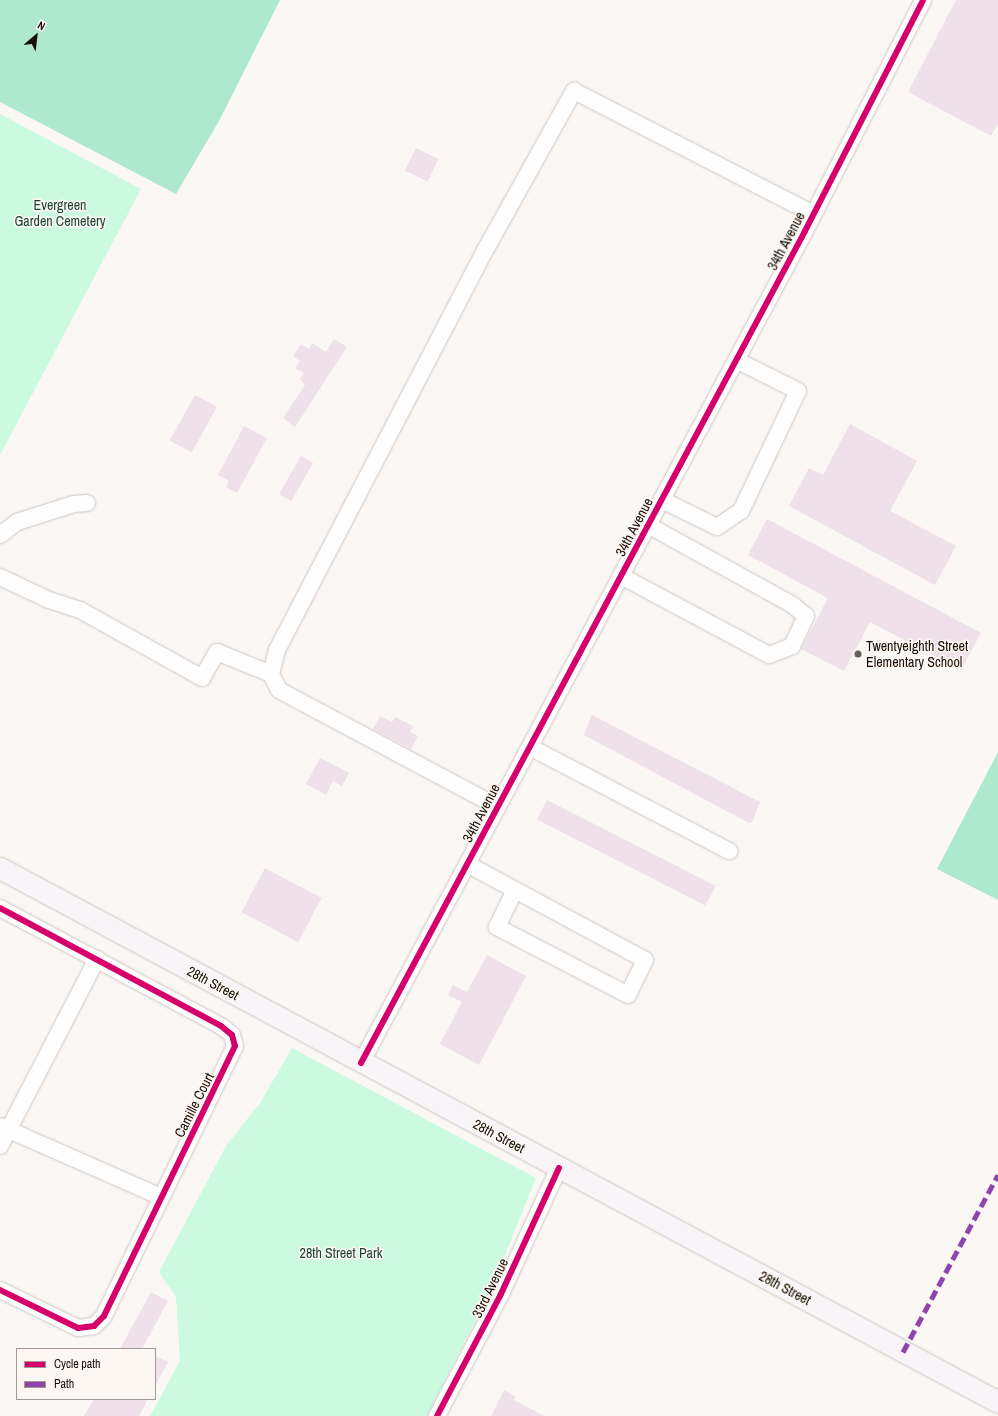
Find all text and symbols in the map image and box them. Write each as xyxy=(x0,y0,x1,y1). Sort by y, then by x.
north arrow xyxy=(16,16,56,56)
text: N xyxy=(35,18,48,33)
park label: Evergreen Garden Cemetery xyxy=(14,197,106,230)
street label: 34th Avenue xyxy=(763,209,809,273)
street label: 34th Avenue xyxy=(611,495,657,559)
place label: Twentyeighth Street Elementary School xyxy=(866,638,968,670)
marker: Twentyeighth Street Elementary School xyxy=(853,649,863,659)
street label: 34th Avenue xyxy=(458,781,504,845)
street label: 28th Street xyxy=(184,962,242,1004)
street label: Camille Court xyxy=(171,1070,217,1140)
street label: 28th Street xyxy=(470,1115,528,1157)
park label: 28th Street Park xyxy=(300,1245,382,1261)
street label: 33rd Avenue xyxy=(468,1255,512,1321)
street label: 28th Street xyxy=(756,1267,814,1309)
legend xyxy=(16,1348,156,1400)
text: Cycle path xyxy=(54,1356,101,1372)
text: Path xyxy=(54,1376,74,1392)

